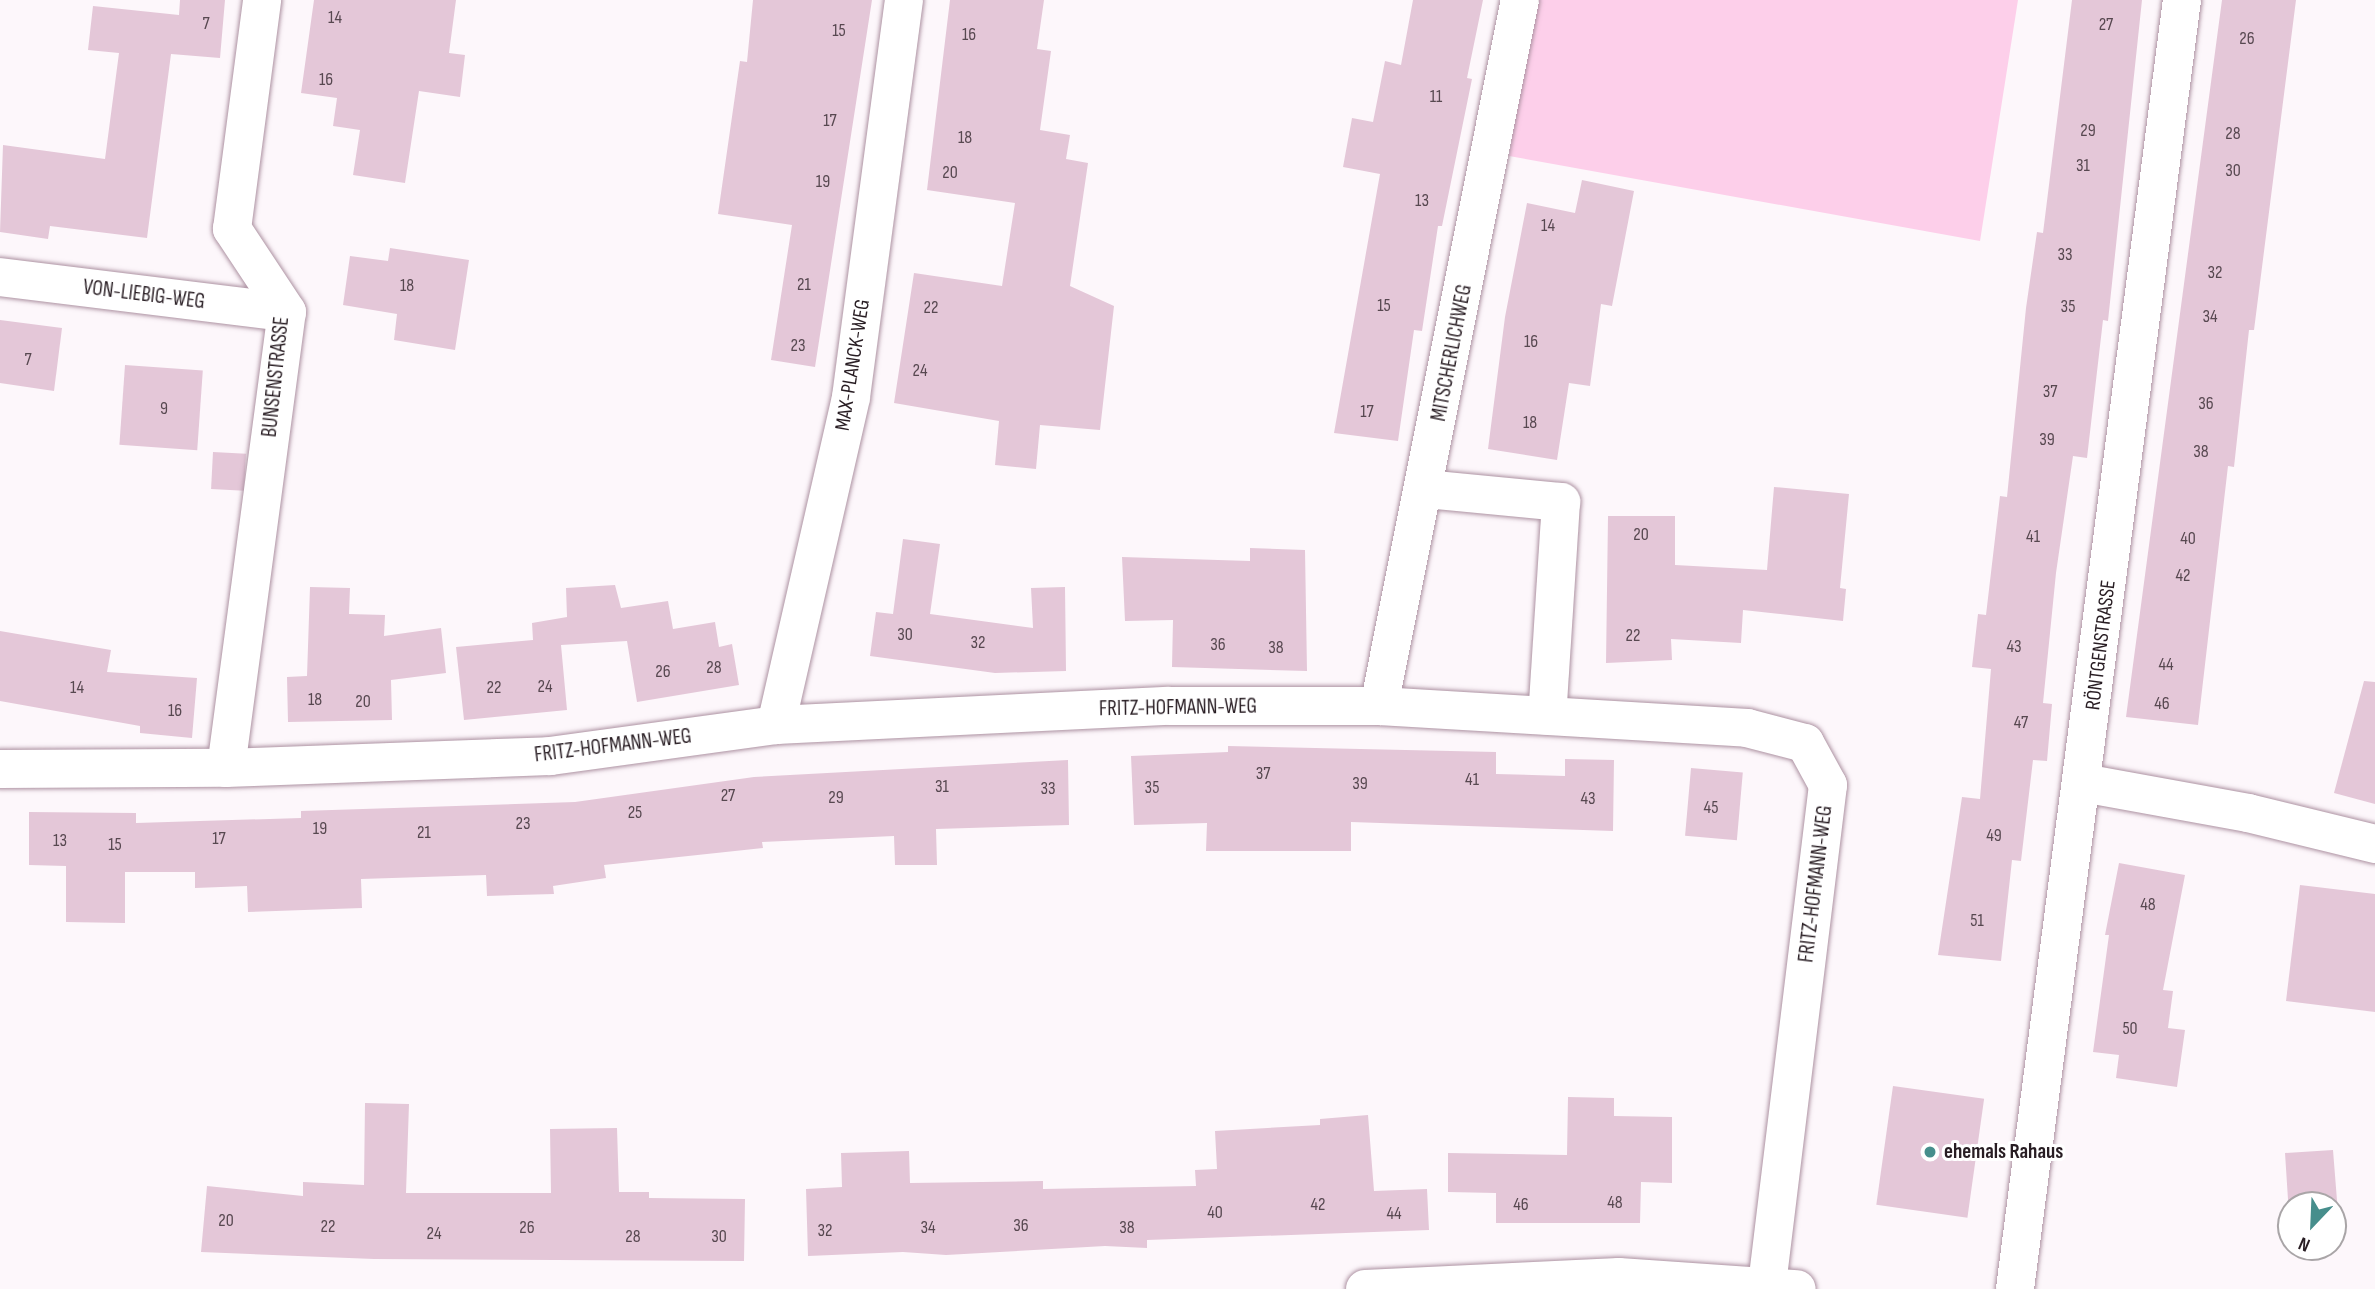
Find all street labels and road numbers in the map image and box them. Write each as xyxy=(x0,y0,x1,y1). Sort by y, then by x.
street label: VON-LIEBIG-WEG xyxy=(82,275,206,315)
street label: MITSCHERLICHWEG xyxy=(1426,283,1478,423)
street label: MAX-PLANCK-WEG xyxy=(830,297,876,433)
street label: BUNSENSTRASSE xyxy=(257,316,295,438)
street label: RÖNTGENSTRASSE xyxy=(2081,579,2121,711)
street label: FRITZ-HOFMANN-WEG xyxy=(1099,694,1257,722)
street label: FRITZ-HOFMANN-WEG xyxy=(533,724,693,768)
street label: FRITZ-HOFMANN-WEG xyxy=(1794,804,1838,964)

